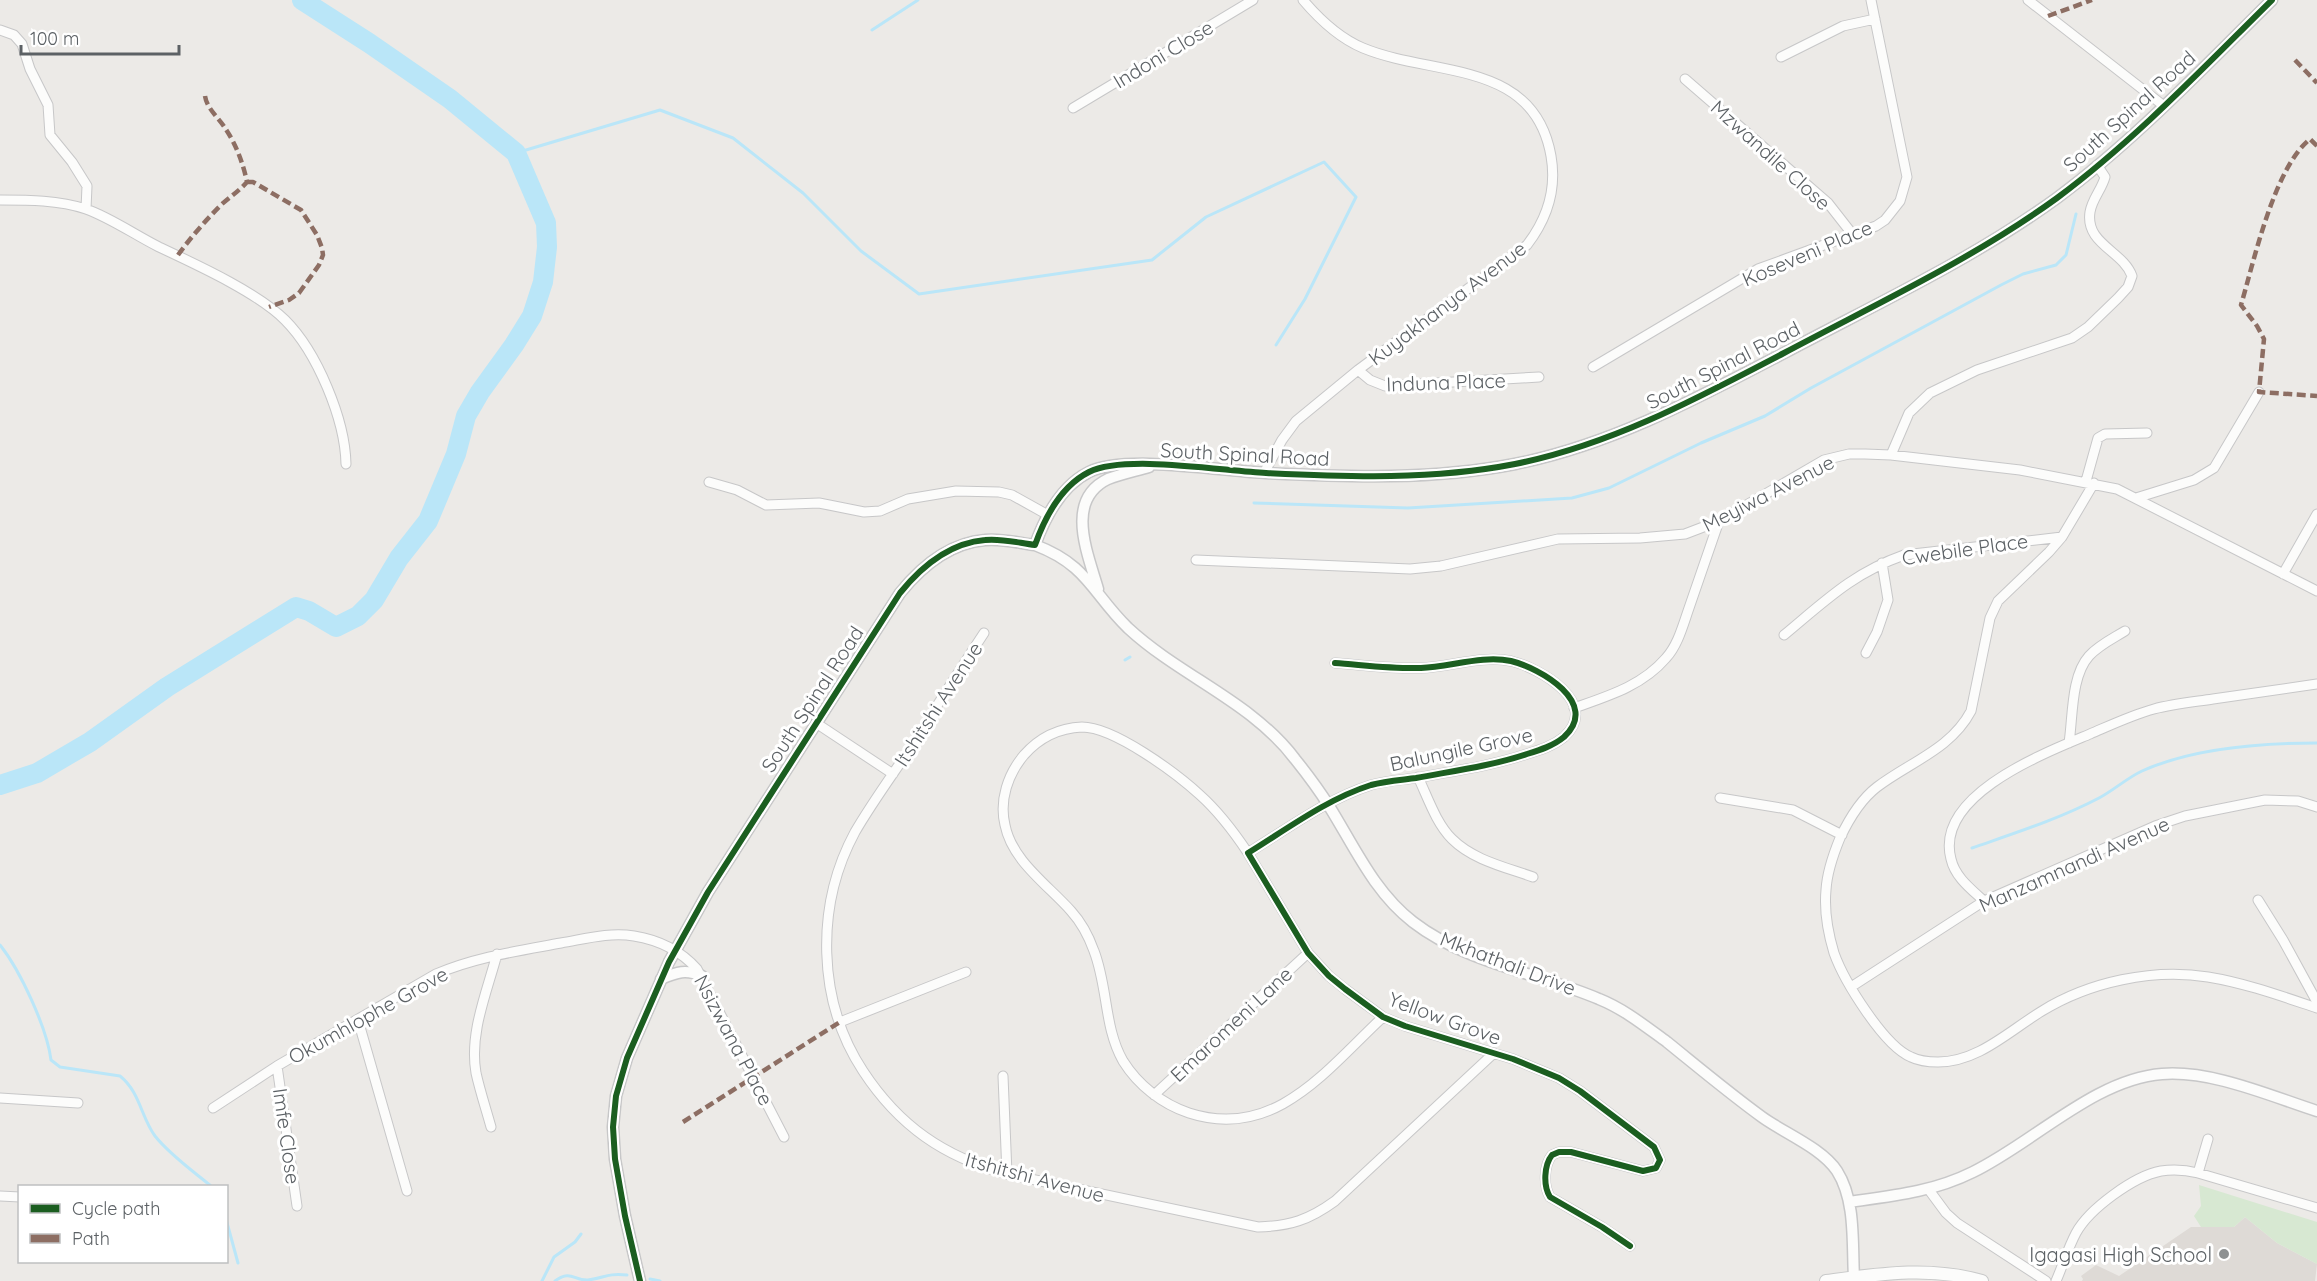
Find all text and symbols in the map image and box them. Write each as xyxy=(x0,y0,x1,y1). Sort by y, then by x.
street label: Indoni Close xyxy=(1108,14,1218,94)
scale bar xyxy=(21,18,178,56)
text: 100 m xyxy=(30,27,79,50)
street label: South Spinal Road xyxy=(2058,45,2200,177)
street label: Mzwandile Close xyxy=(1706,95,1836,215)
street label: Koseveni Place xyxy=(1738,214,1876,292)
street label: Kuyakhanya Avenue xyxy=(1363,236,1531,370)
street label: South Spinal Road xyxy=(1642,315,1804,415)
street label: Induna Place xyxy=(1386,367,1506,397)
street label: South Spinal Road xyxy=(1160,437,1330,471)
street label: Meyiwa Avenue xyxy=(1698,449,1838,537)
street label: Cwebile Place xyxy=(1900,528,2030,570)
street label: South Spinal Road xyxy=(755,621,869,777)
street label: Itshitshi Avenue xyxy=(889,637,987,771)
street label: Balungile Grove xyxy=(1387,722,1535,776)
street label: Manzamnandi Avenue xyxy=(1975,811,2173,917)
street label: Mkhathali Drive xyxy=(1437,926,1579,1000)
street label: Okumhlophe Grove xyxy=(284,961,452,1069)
street label: Emaromeni Lane xyxy=(1165,961,1297,1087)
street label: Nsizwana Place xyxy=(689,970,779,1110)
street label: Yellow Grove xyxy=(1385,986,1505,1050)
street label: Imfe Close xyxy=(268,1086,306,1186)
street label: Itshitshi Avenue xyxy=(963,1146,1107,1208)
legend xyxy=(18,1185,228,1263)
text: Cycle path xyxy=(72,1197,160,1220)
text: Path xyxy=(72,1227,110,1250)
place label: Igagasi High School xyxy=(2029,1242,2212,1267)
marker: Igagasi High School xyxy=(2217,1247,2231,1261)

